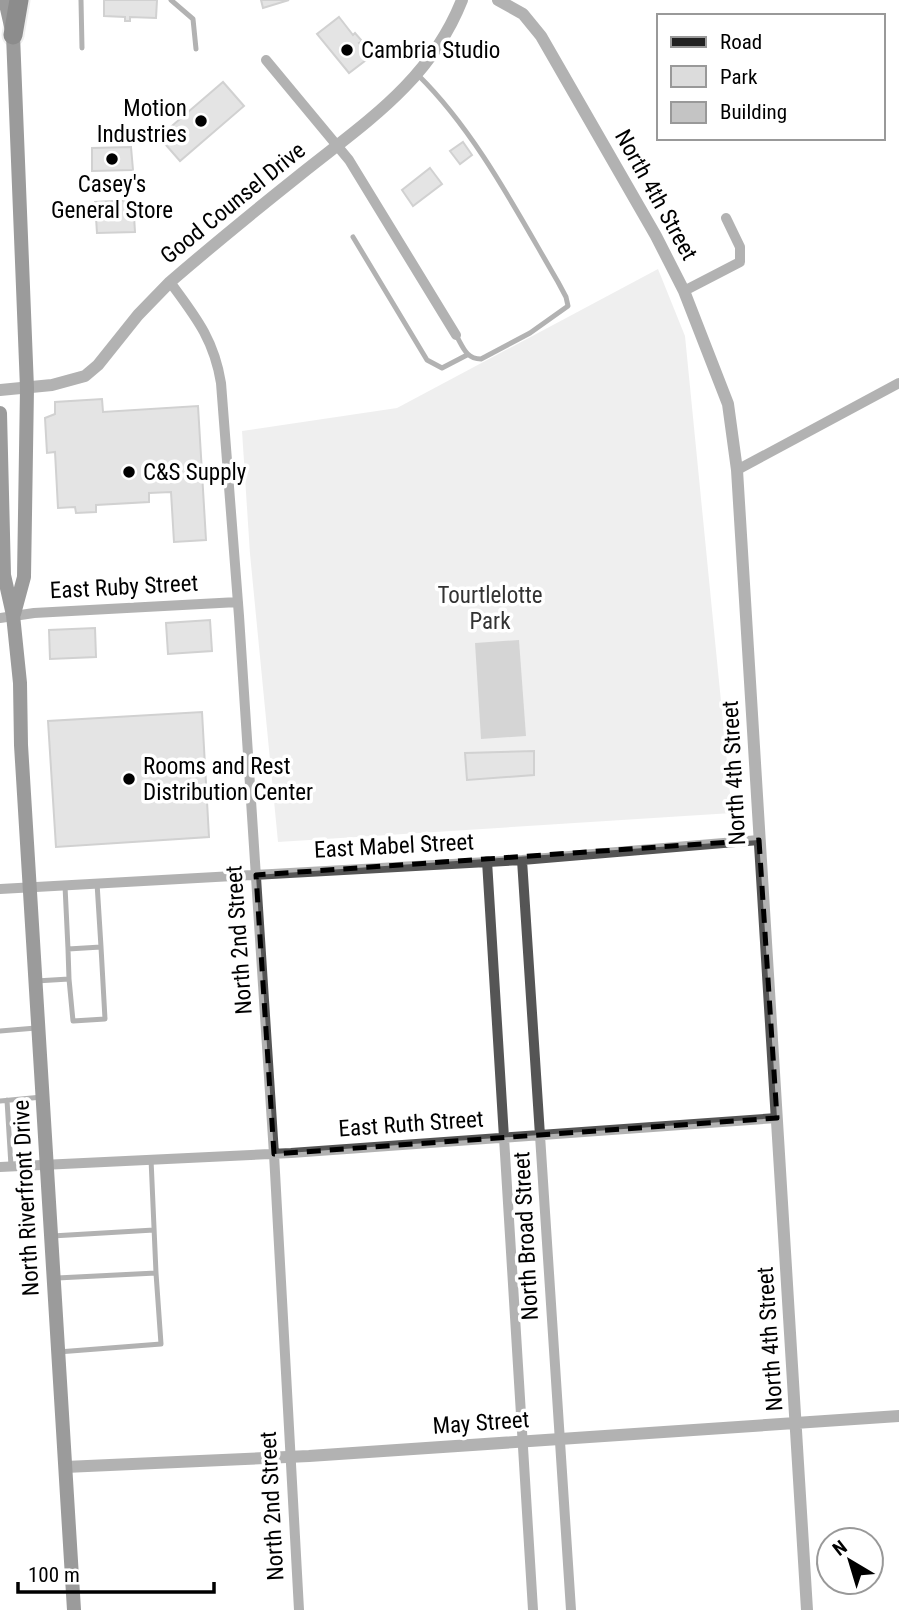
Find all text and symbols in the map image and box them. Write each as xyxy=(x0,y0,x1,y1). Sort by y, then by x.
legend xyxy=(657,14,885,140)
text: Road xyxy=(720,30,762,54)
place label: Cambria Studio xyxy=(361,37,500,64)
marker: Cambria Studio xyxy=(339,42,355,58)
text: Park xyxy=(720,65,758,89)
place label: Motion Industries xyxy=(97,95,187,148)
text: Building xyxy=(720,100,787,124)
marker: Motion Industries xyxy=(193,113,209,129)
street label: North 4th Street xyxy=(609,125,703,265)
street label: Good Counsel Drive xyxy=(155,137,311,269)
marker: Casey's General Store xyxy=(104,151,120,167)
place label: Casey's General Store xyxy=(51,171,173,224)
place label: C&S Supply xyxy=(143,459,247,486)
marker: C&S Supply xyxy=(121,464,137,480)
street label: East Ruby Street xyxy=(49,570,199,604)
park label: Tourtlelotte Park xyxy=(437,582,543,635)
street label: North 4th Street xyxy=(717,700,751,846)
place label: Rooms and Rest Distribution Center xyxy=(143,753,313,806)
marker: Rooms and Rest Distribution Center xyxy=(121,771,137,787)
street label: East Mabel Street xyxy=(313,828,475,864)
street label: North 2nd Street xyxy=(220,864,258,1016)
street label: North Riverfront Drive xyxy=(7,1099,45,1297)
street label: East Ruth Street xyxy=(338,1105,484,1143)
street label: North Broad Street xyxy=(508,1151,544,1321)
street label: North 4th Street xyxy=(751,1266,789,1412)
street label: May Street xyxy=(432,1406,530,1440)
street label: North 2nd Street xyxy=(255,1431,289,1581)
north arrow xyxy=(815,1526,885,1596)
text: N xyxy=(828,1535,852,1561)
scale bar xyxy=(18,1550,214,1594)
text: 100 m xyxy=(28,1563,80,1587)

